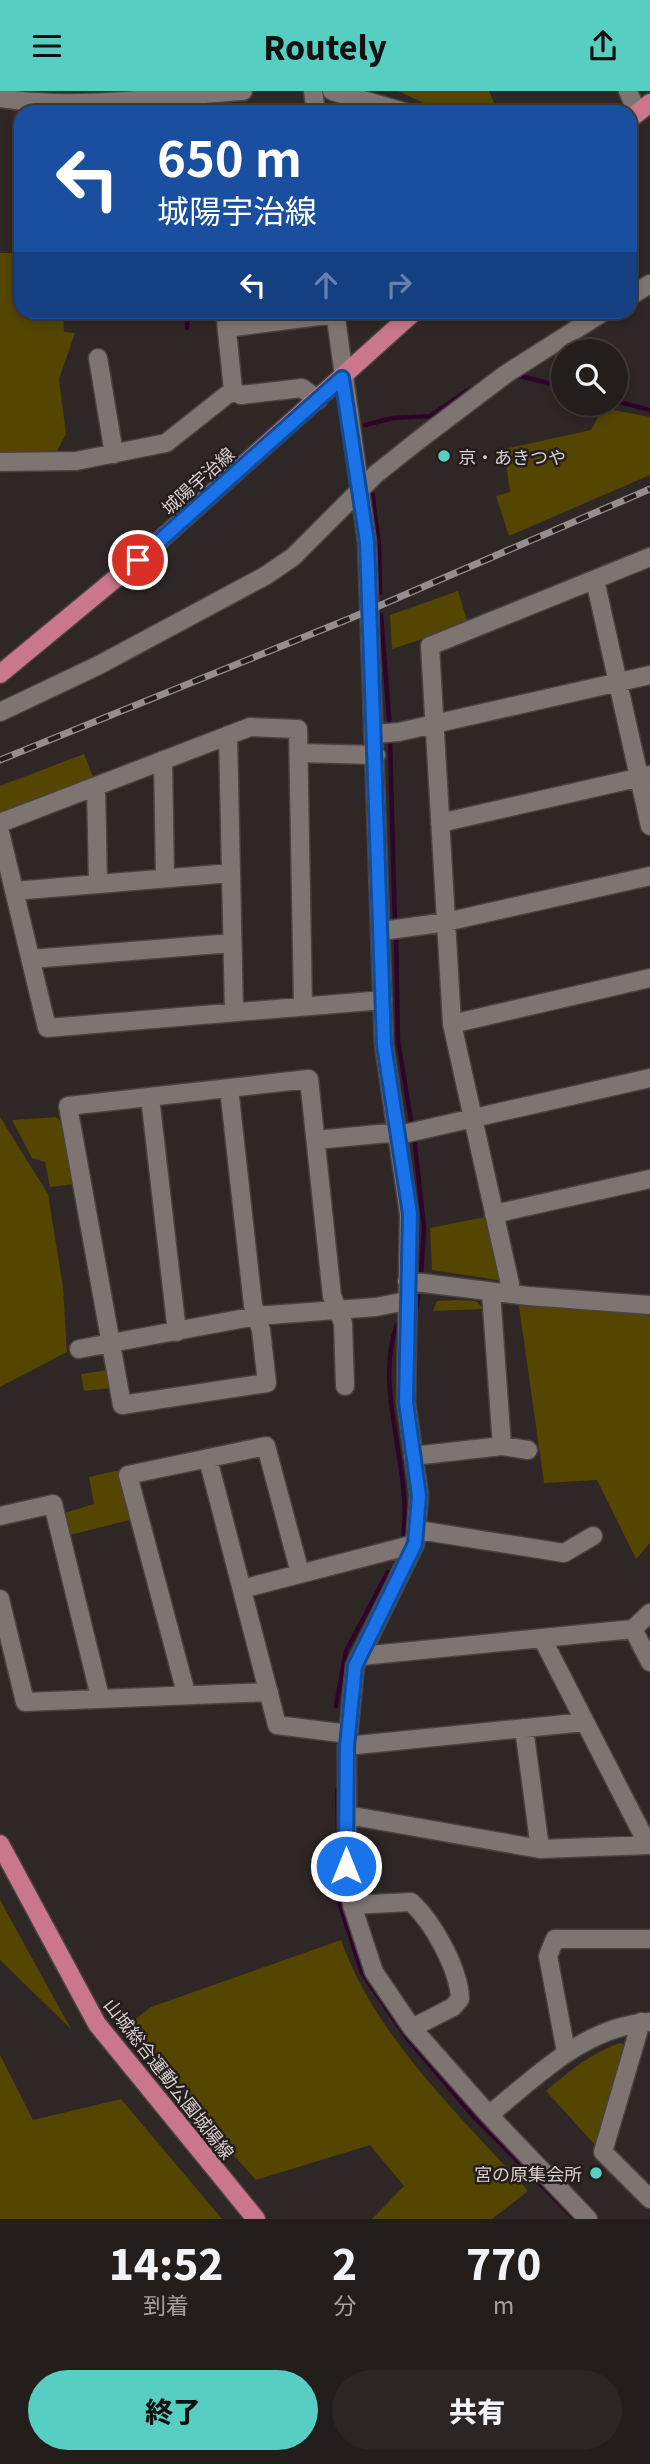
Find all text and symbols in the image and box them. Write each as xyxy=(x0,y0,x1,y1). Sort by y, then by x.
text: Routely xyxy=(263,23,387,69)
icon: menu xyxy=(28,27,66,65)
icon: share xyxy=(584,27,622,65)
text: 650 m xyxy=(157,120,302,191)
icon: left xyxy=(42,133,133,224)
text: 城陽宇治線 xyxy=(157,186,317,232)
icon: left xyxy=(234,266,272,304)
icon: ahead xyxy=(307,266,345,304)
icon: right xyxy=(380,266,418,304)
map controls xyxy=(551,339,628,416)
button: search xyxy=(551,339,628,416)
street label: 城陽宇治線 xyxy=(155,440,239,520)
place label: 京・あきつや xyxy=(458,443,566,469)
marker: 京・あきつや xyxy=(436,448,452,464)
pin xyxy=(108,530,168,590)
icon: arrive xyxy=(119,541,157,579)
position arrow xyxy=(309,1829,383,1903)
street label: 山城総合運動公園城陽線 xyxy=(99,1992,241,2164)
place label: 宮の原集会所 xyxy=(474,2160,582,2186)
marker: 宮の原集会所 xyxy=(588,2165,604,2181)
text: 14:52 xyxy=(109,2231,223,2292)
text: 2 xyxy=(332,2231,357,2292)
text: 770 xyxy=(466,2231,541,2292)
text: 到着 xyxy=(143,2287,189,2321)
text: 分 xyxy=(333,2287,356,2321)
text: m xyxy=(493,2287,514,2321)
button: 終了 xyxy=(28,2370,318,2450)
button: 共有 xyxy=(332,2370,622,2450)

